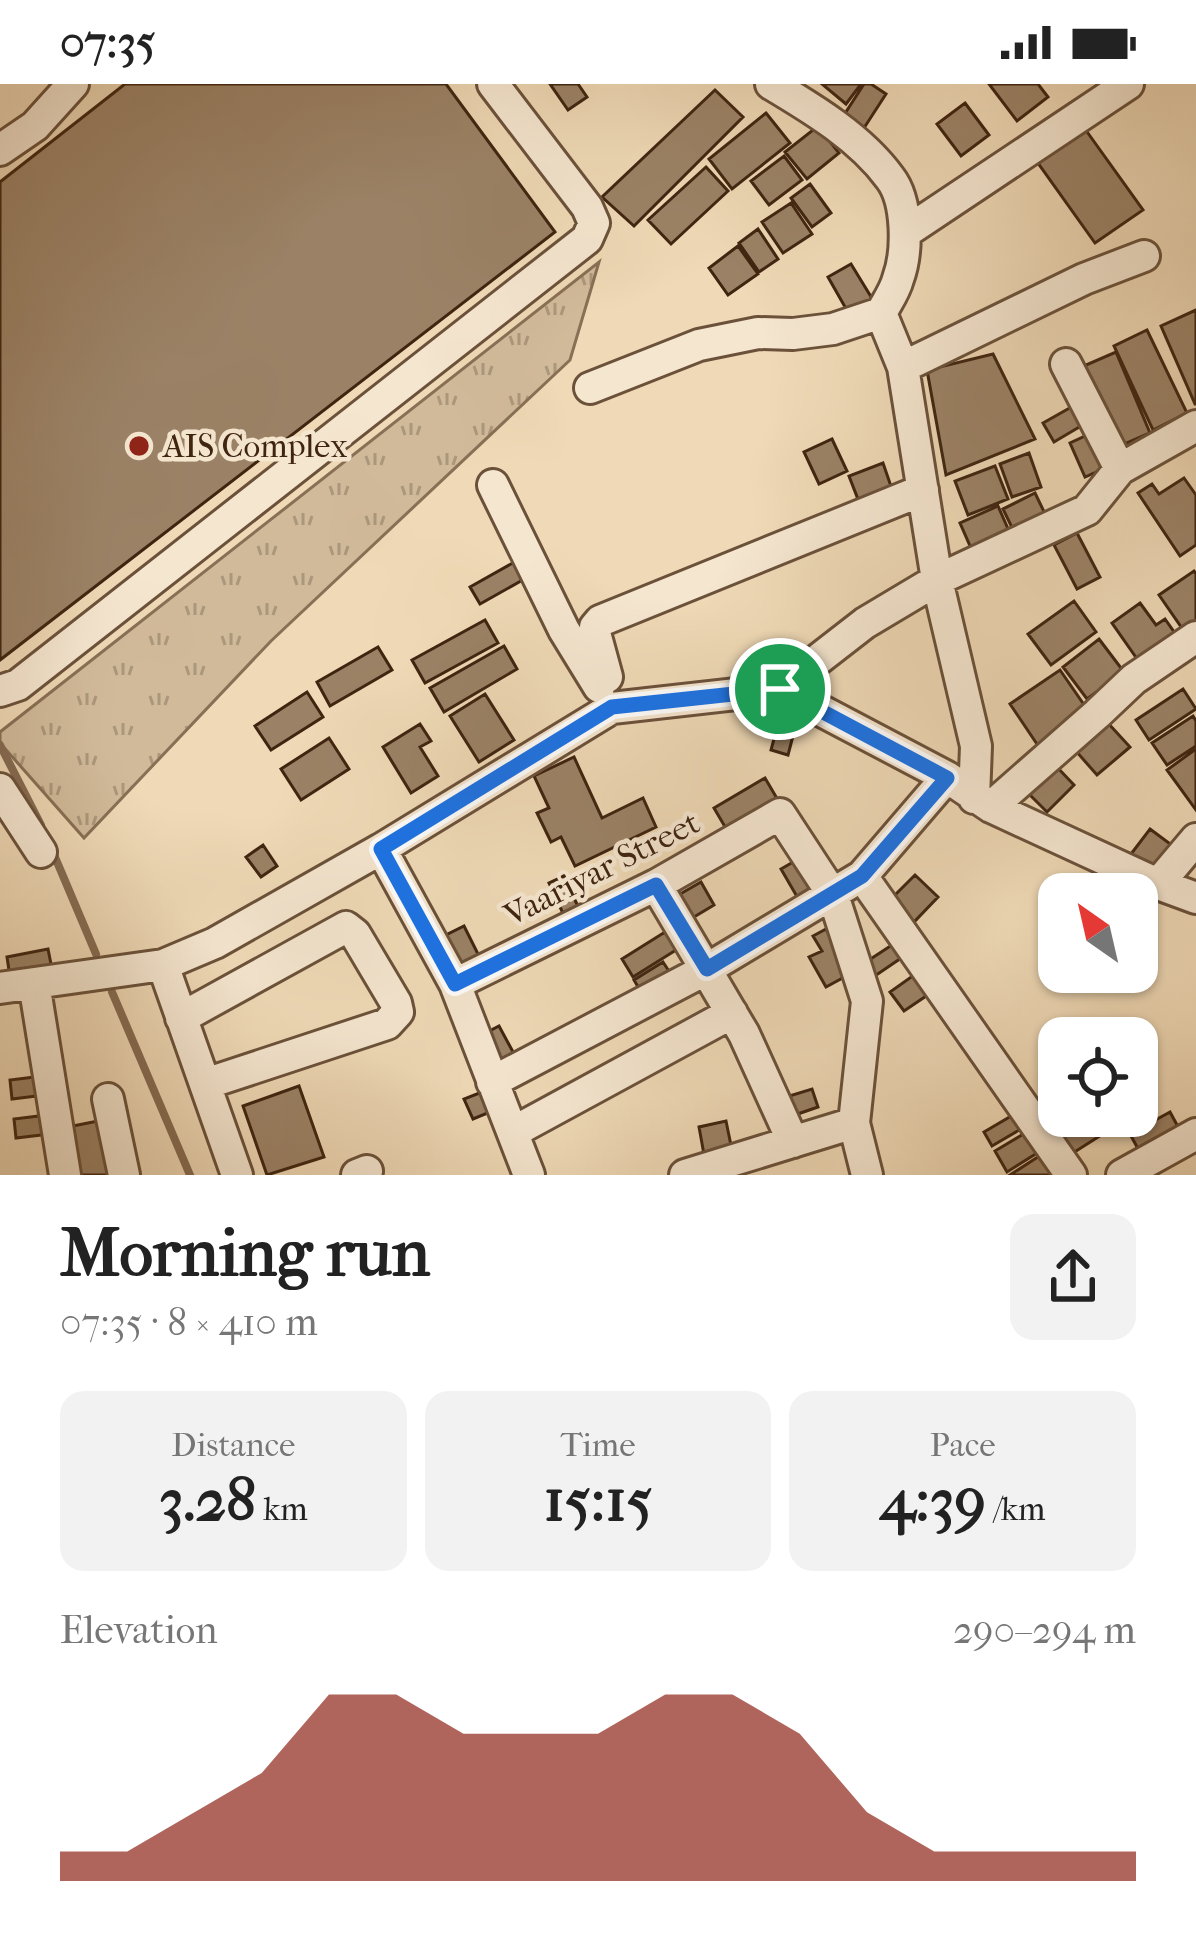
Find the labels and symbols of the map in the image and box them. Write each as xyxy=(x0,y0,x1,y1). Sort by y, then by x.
place label: AIS Complex xyxy=(161,427,347,466)
marker: AIS Complex xyxy=(126,433,152,459)
pin xyxy=(729,638,831,740)
street label: Vaariyar Street xyxy=(497,803,706,935)
north arrow xyxy=(1038,873,1158,993)

